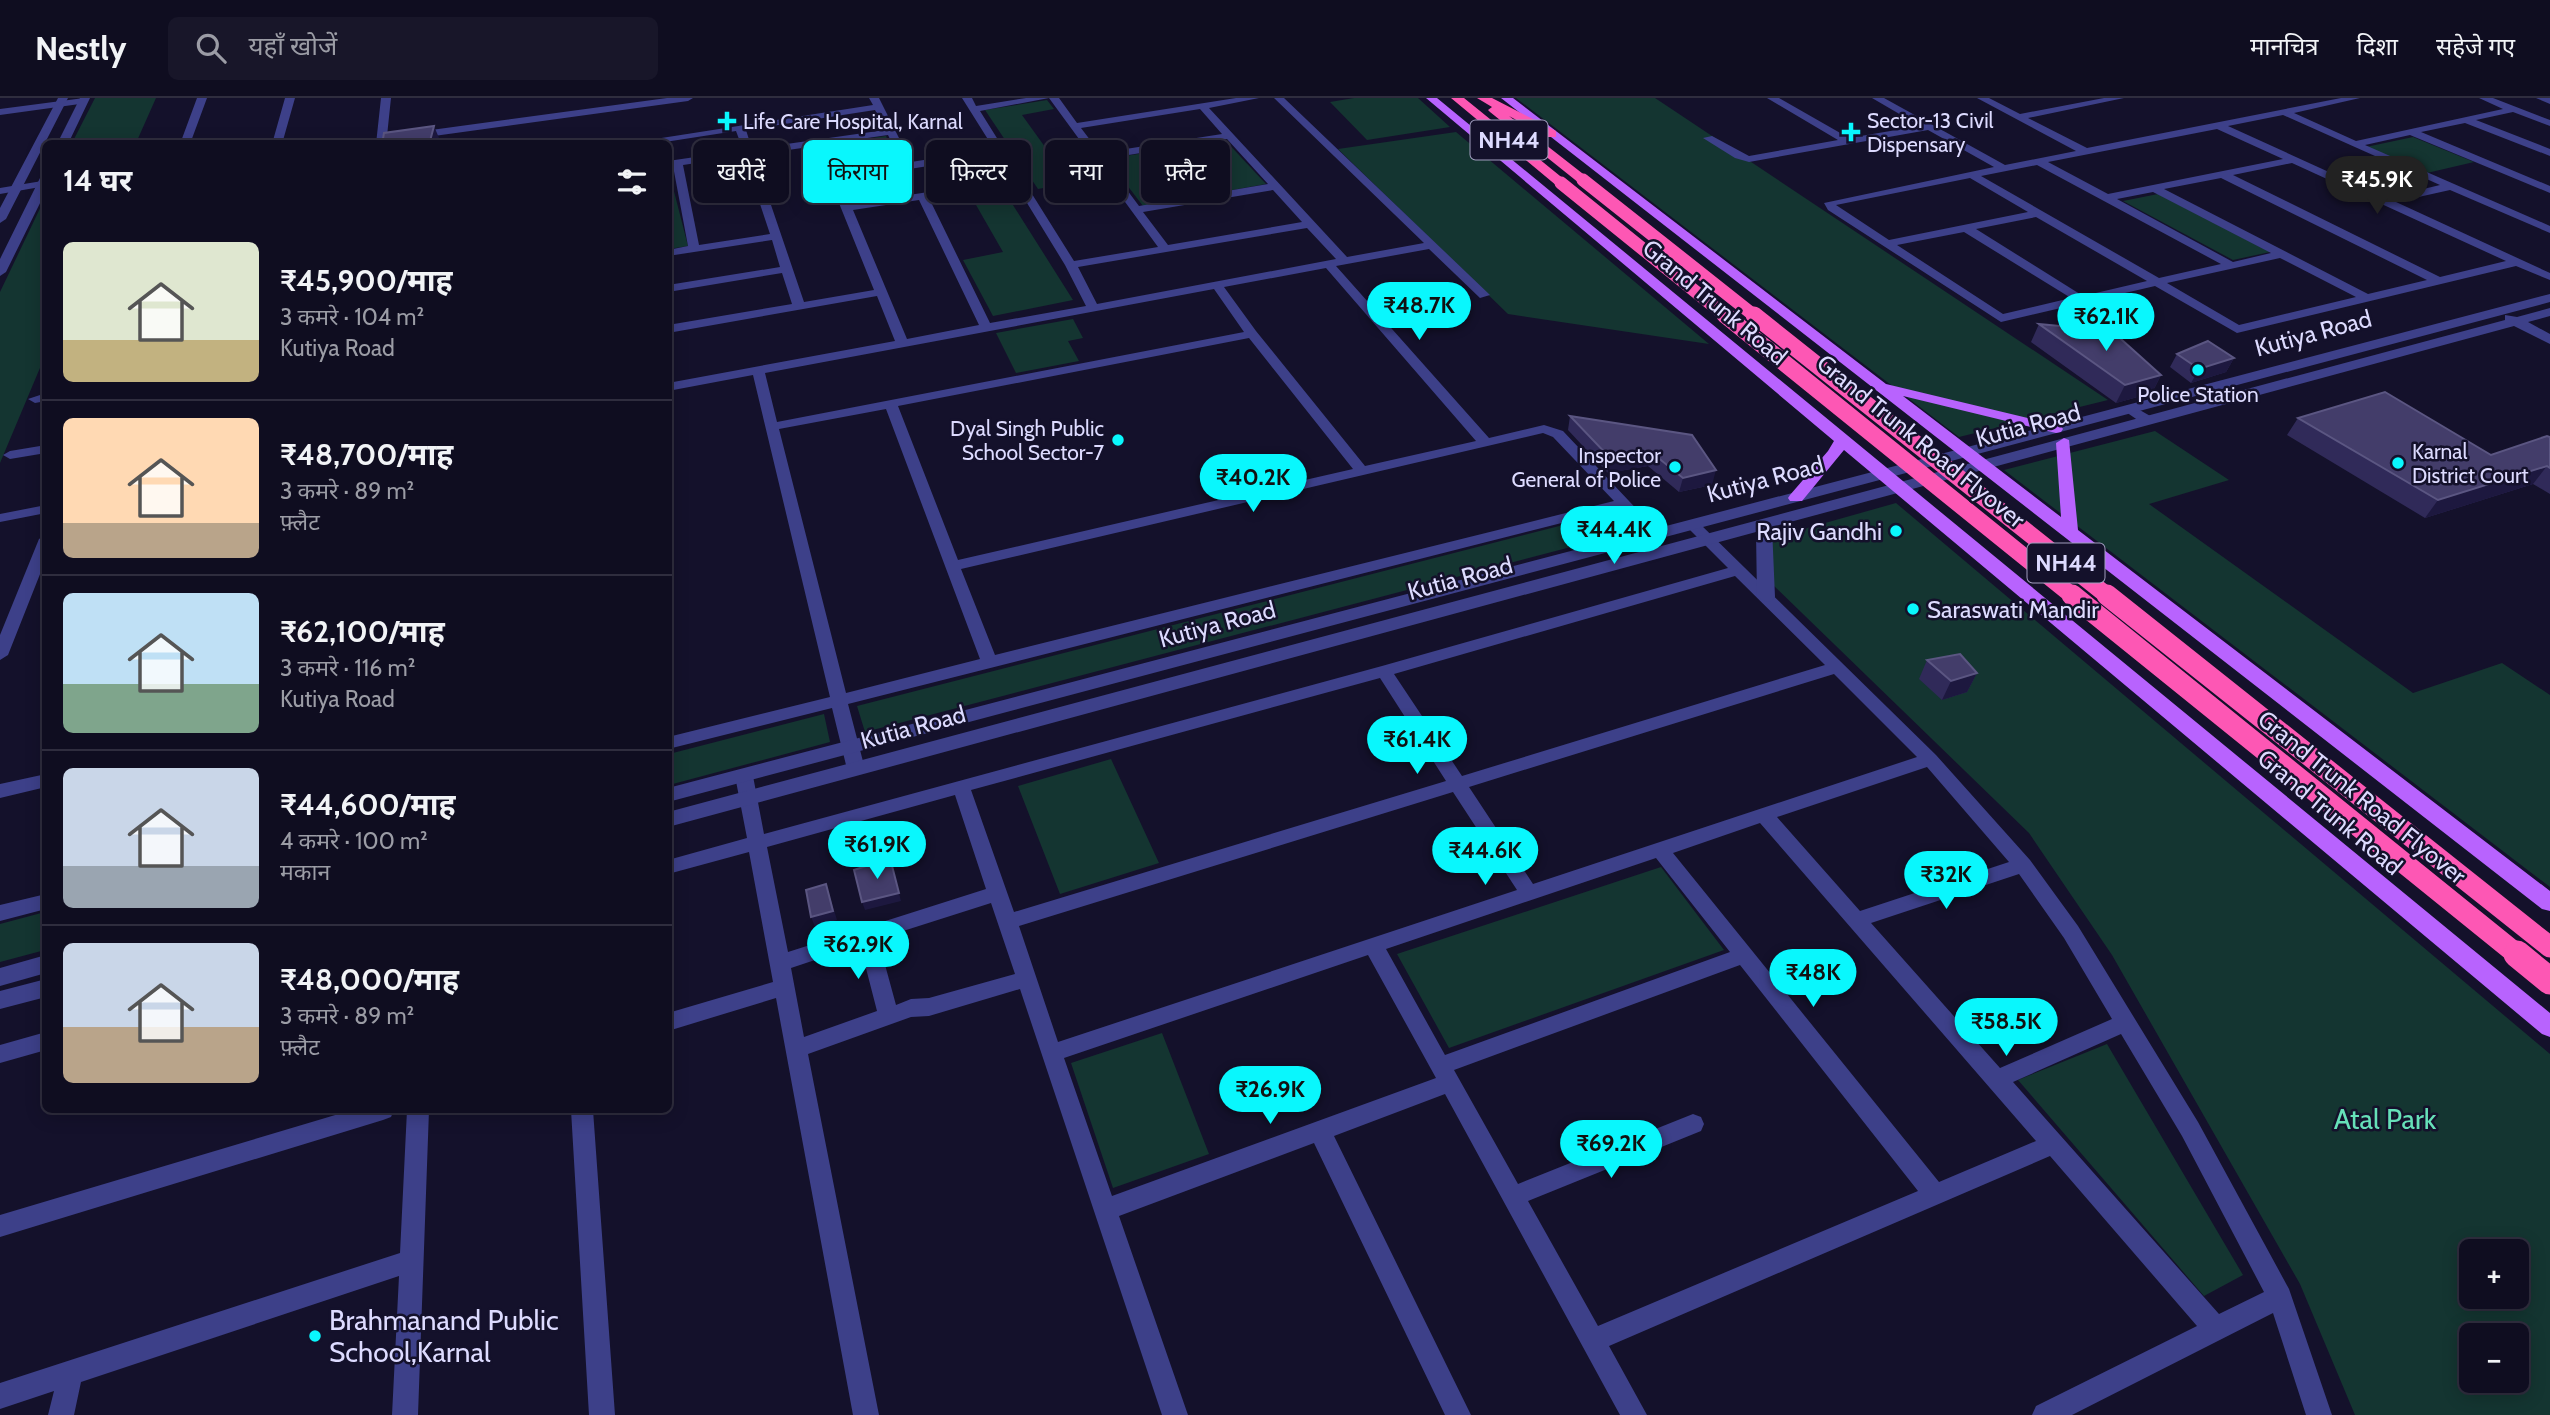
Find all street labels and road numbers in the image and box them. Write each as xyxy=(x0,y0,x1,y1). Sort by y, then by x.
road number: NH44 xyxy=(1470,120,1548,159)
street label: Grand Trunk Road xyxy=(1637,233,1793,371)
street label: Kutiya Road xyxy=(2251,304,2375,362)
street label: Grand Trunk Road Flyover xyxy=(1811,348,2031,534)
street label: Kutia Road xyxy=(1972,397,2084,453)
street label: Kutiya Road xyxy=(1703,450,1827,508)
road number: NH44 xyxy=(2028,544,2104,583)
street label: Kutia Road xyxy=(1404,550,1516,606)
street label: Kutiya Road xyxy=(1155,595,1279,653)
street label: Kutia Road xyxy=(857,699,969,755)
street label: Grand Trunk Road Flyover xyxy=(2252,704,2472,890)
street label: Grand Trunk Road xyxy=(2252,743,2408,881)

